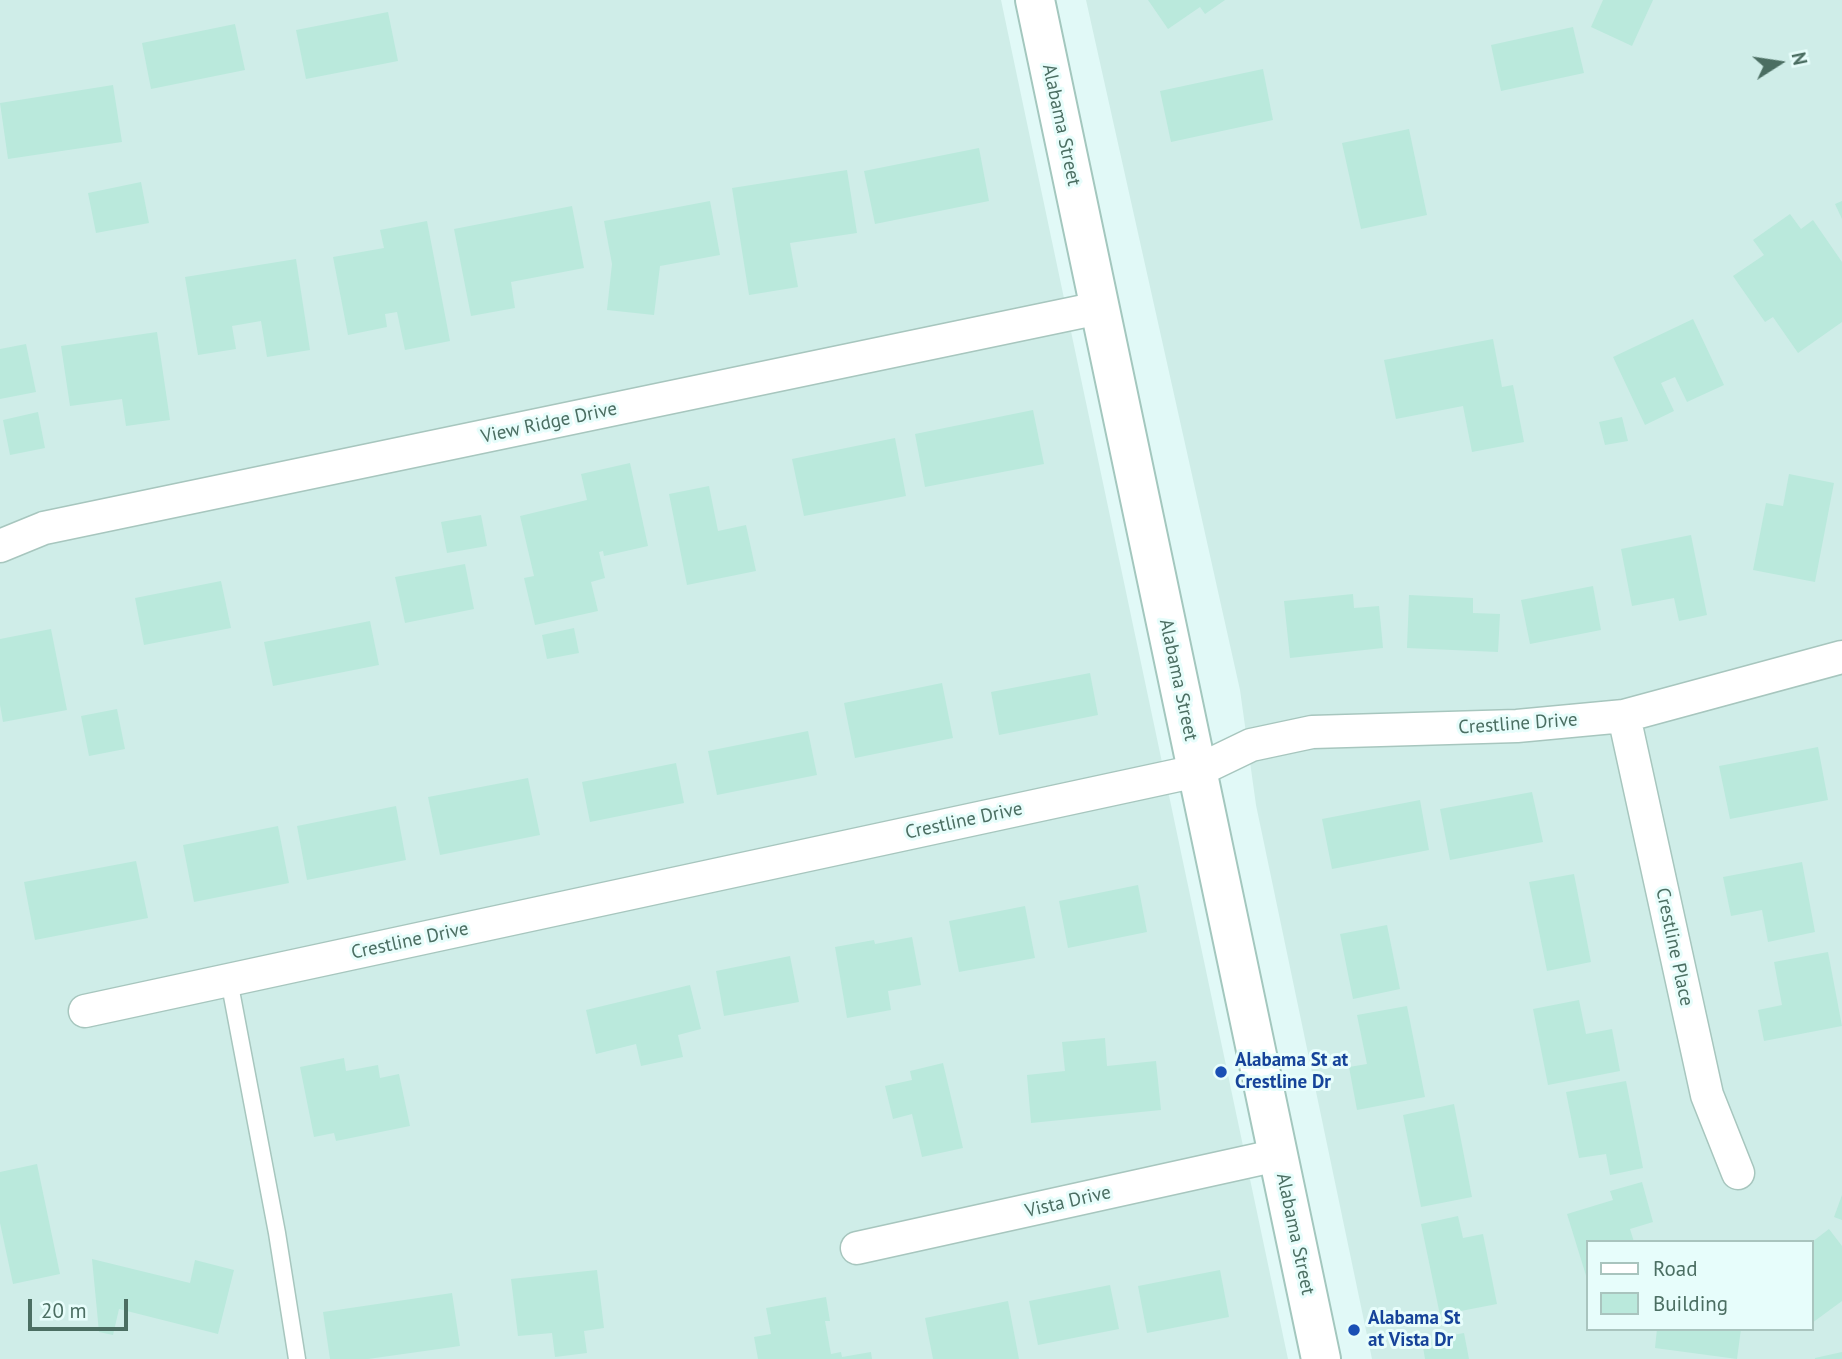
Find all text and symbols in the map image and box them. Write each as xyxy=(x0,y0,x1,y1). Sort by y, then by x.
north arrow xyxy=(1744,28,1814,98)
text: N xyxy=(1787,50,1813,67)
street label: Alabama Street xyxy=(1037,62,1085,188)
street label: View Ridge Drive xyxy=(479,397,619,449)
street label: Alabama Street xyxy=(1154,617,1202,743)
street label: Crestline Drive xyxy=(1458,708,1578,740)
street label: Crestline Drive xyxy=(903,797,1025,845)
street label: Crestline Place xyxy=(1650,886,1698,1008)
street label: Crestline Drive xyxy=(349,917,471,965)
place label: Alabama St at Crestline Dr xyxy=(1235,1050,1348,1094)
marker: Alabama St at Crestline Dr xyxy=(1213,1064,1229,1080)
street label: Alabama Street xyxy=(1271,1171,1319,1297)
street label: Vista Drive xyxy=(1023,1181,1113,1223)
legend xyxy=(1587,1240,1814,1331)
text: Road xyxy=(1653,1255,1697,1282)
scale bar xyxy=(32,1286,131,1330)
text: Building xyxy=(1653,1290,1728,1317)
text: 20 m xyxy=(41,1297,87,1324)
place label: Alabama St at Vista Dr xyxy=(1368,1308,1460,1352)
marker: Alabama St at Vista Dr xyxy=(1346,1322,1362,1338)

